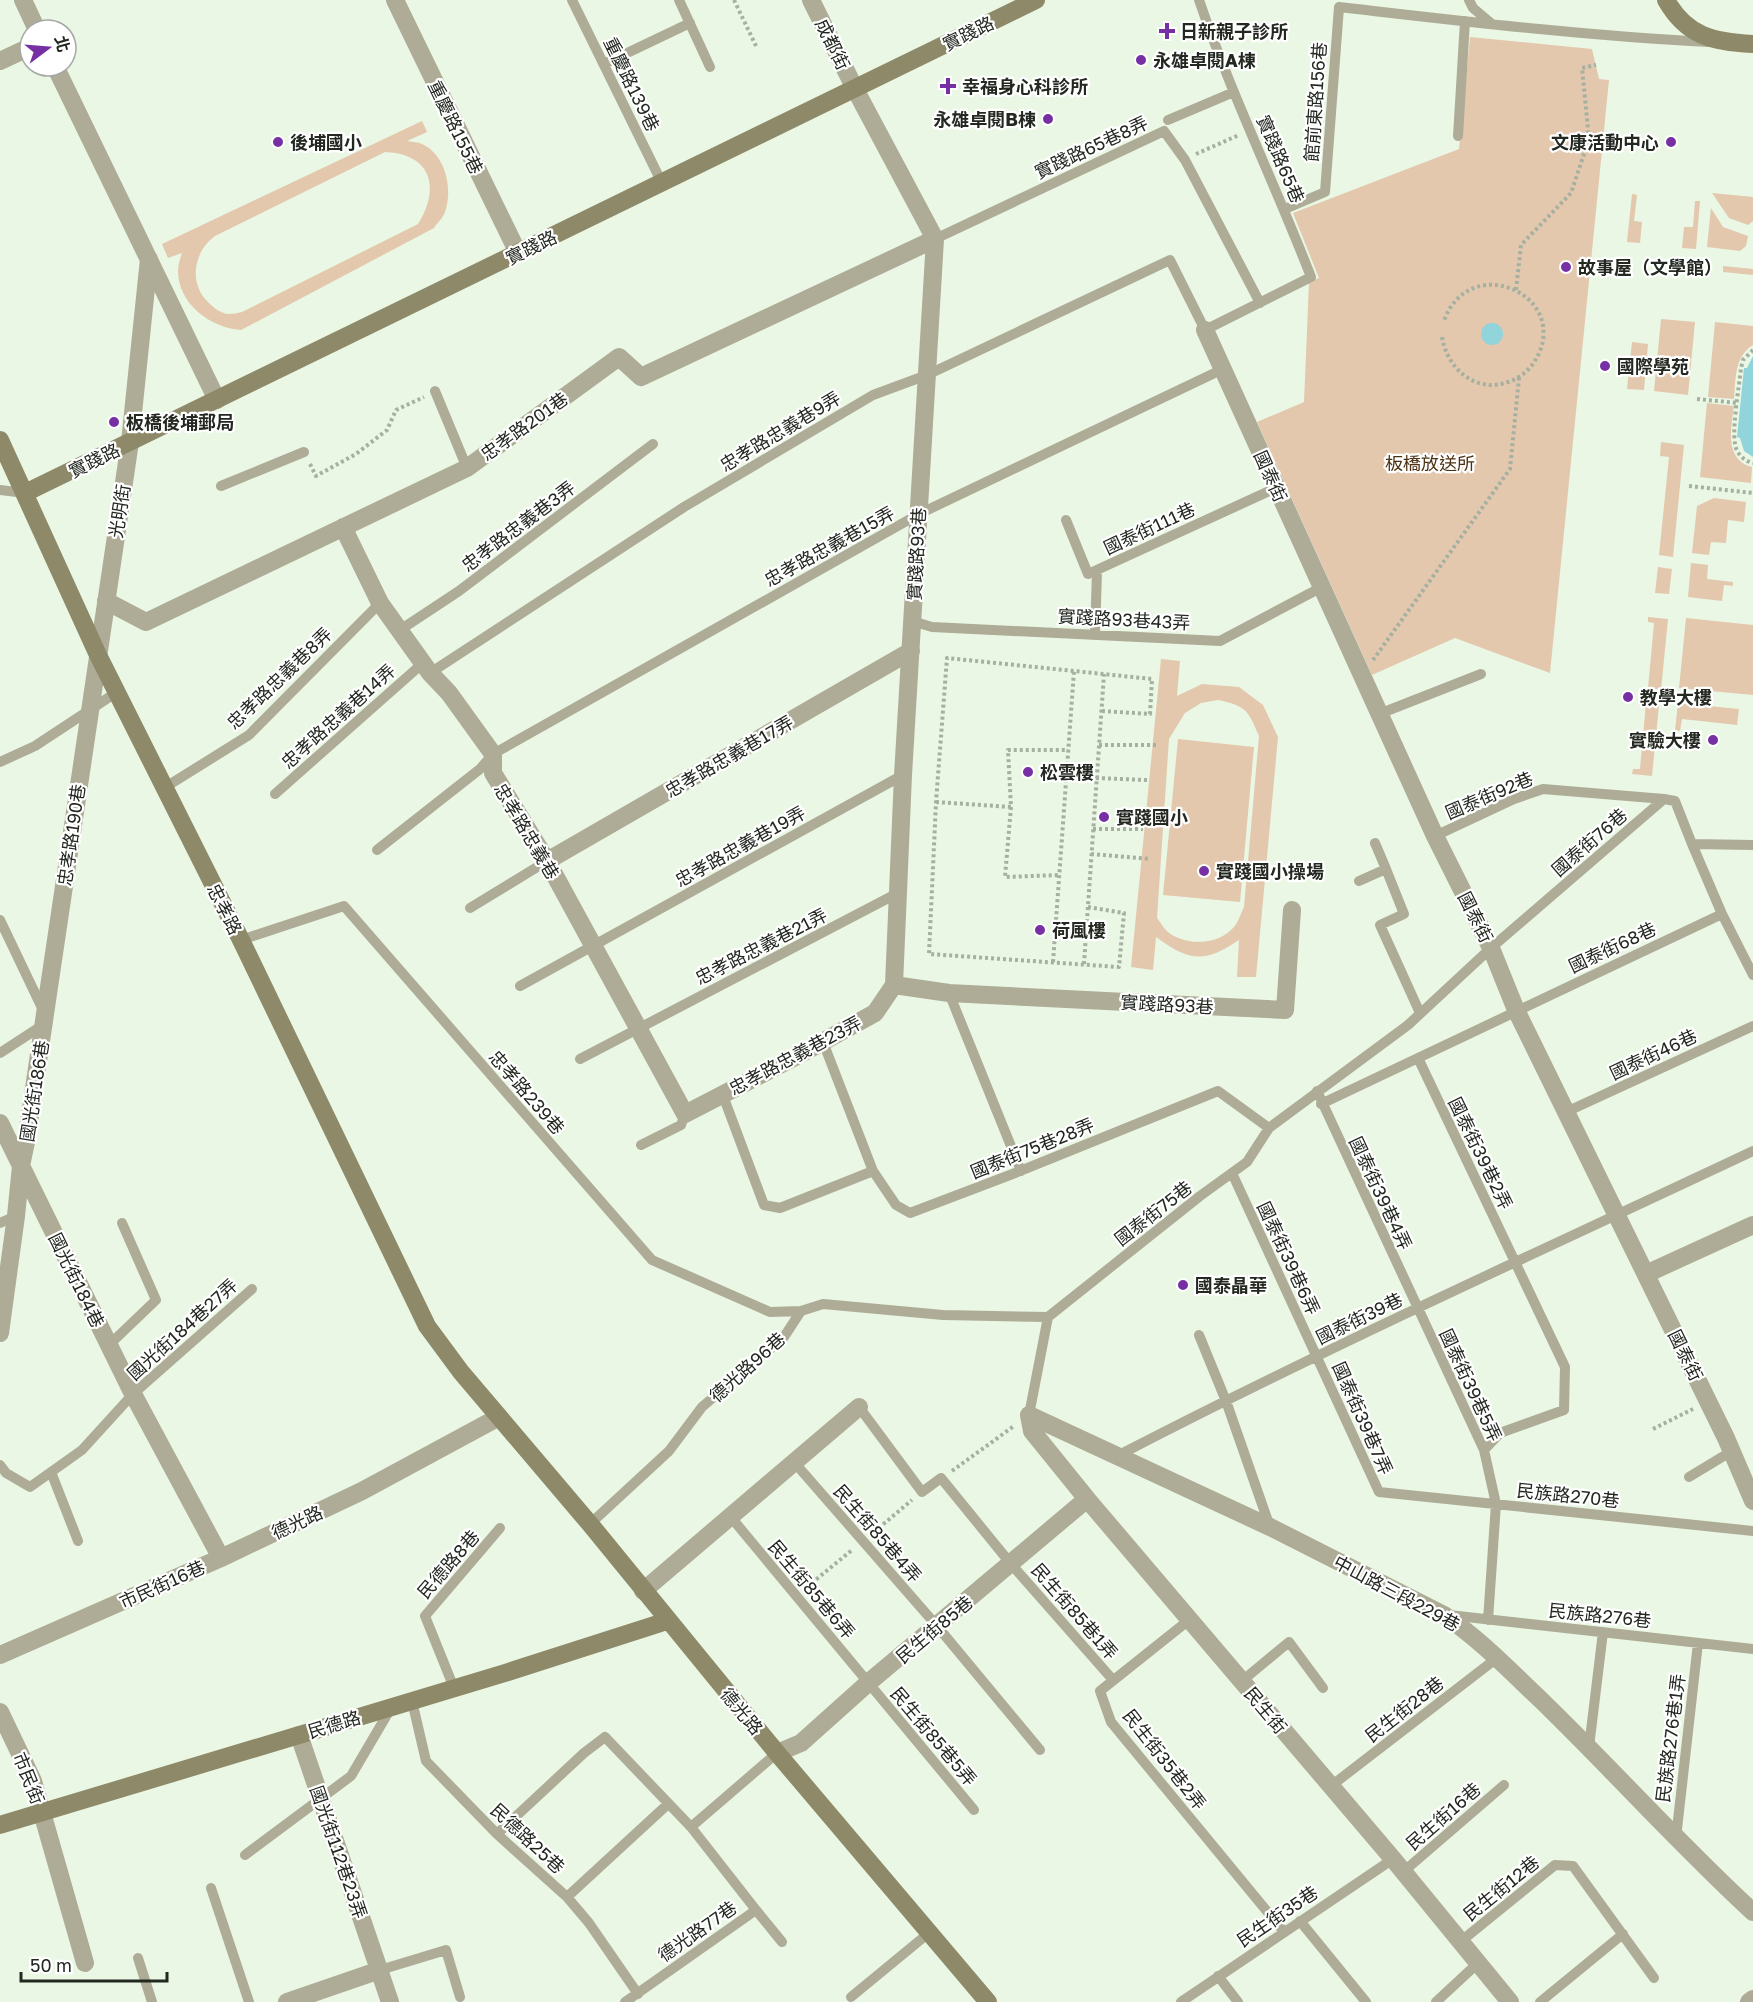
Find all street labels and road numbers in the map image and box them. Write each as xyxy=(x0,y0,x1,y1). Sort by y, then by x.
street label: 實踐路 xyxy=(939,11,997,55)
street label: 成都街 xyxy=(811,15,855,73)
street label: 重慶路139巷 xyxy=(600,33,664,135)
street label: 館前東路156巷 xyxy=(1300,41,1330,163)
street label: 重慶路155巷 xyxy=(424,77,488,177)
street label: 實踐路65巷8弄 xyxy=(1031,111,1151,183)
street label: 實踐路65巷 xyxy=(1253,112,1309,206)
street label: 實踐路 xyxy=(502,225,560,269)
street label: 忠孝路忠義巷9弄 xyxy=(716,386,844,476)
street label: 忠孝路201巷 xyxy=(476,387,572,465)
street label: 實踐路 xyxy=(65,438,123,482)
street label: 國泰街 xyxy=(1250,447,1292,505)
street label: 忠孝路忠義巷3弄 xyxy=(457,476,579,576)
street label: 光明街 xyxy=(104,483,134,539)
street label: 國泰街111巷 xyxy=(1100,497,1198,559)
street label: 忠孝路忠義巷15弄 xyxy=(760,501,898,591)
street label: 實踐路93巷 xyxy=(903,507,929,601)
street label: 實踐路93巷43弄 xyxy=(1057,605,1191,633)
street label: 忠孝路忠義巷8弄 xyxy=(222,623,336,733)
street label: 忠孝路忠義巷14弄 xyxy=(276,659,400,773)
street label: 忠孝路忠義巷17弄 xyxy=(661,710,797,802)
street label: 國泰街92巷 xyxy=(1442,767,1536,823)
street label: 忠孝路忠義巷 xyxy=(490,779,564,883)
street label: 忠孝路190巷 xyxy=(53,783,89,887)
street label: 忠孝路忠義巷19弄 xyxy=(671,801,809,891)
street label: 國泰街76巷 xyxy=(1547,803,1631,881)
street label: 忠孝路 xyxy=(203,880,247,938)
street label: 國泰街 xyxy=(1454,888,1498,946)
street label: 忠孝路忠義巷21弄 xyxy=(691,903,831,989)
street label: 國泰街68巷 xyxy=(1565,917,1659,977)
street label: 實踐路93巷 xyxy=(1120,991,1214,1017)
street label: 忠孝路忠義巷23弄 xyxy=(725,1011,865,1099)
street label: 國泰街46巷 xyxy=(1606,1024,1700,1084)
street label: 國光街186巷 xyxy=(15,1039,53,1143)
street label: 忠孝路239巷 xyxy=(485,1046,569,1138)
street label: 國泰街39巷2弄 xyxy=(1444,1093,1518,1213)
street label: 國泰街75巷28弄 xyxy=(967,1113,1097,1183)
street label: 國泰街39巷4弄 xyxy=(1345,1133,1417,1253)
street label: 國泰街75巷 xyxy=(1110,1176,1196,1250)
street label: 國泰街39巷6弄 xyxy=(1253,1198,1325,1318)
street label: 國光街184巷 xyxy=(45,1229,109,1331)
street label: 國光街184巷27弄 xyxy=(122,1274,242,1384)
street label: 國泰街39巷 xyxy=(1312,1288,1406,1348)
street label: 國泰街39巷5弄 xyxy=(1435,1325,1507,1445)
street label: 國泰街 xyxy=(1664,1326,1708,1384)
street label: 德光路96巷 xyxy=(705,1327,789,1407)
street label: 國泰街39巷7弄 xyxy=(1328,1358,1398,1478)
street label: 民族路270巷 xyxy=(1516,1479,1620,1511)
street label: 民生街85巷4弄 xyxy=(830,1480,926,1586)
street label: 德光路 xyxy=(268,1501,326,1543)
street label: 民德路8巷 xyxy=(412,1525,484,1603)
street label: 民生街85巷6弄 xyxy=(764,1535,860,1643)
street label: 中山路三段229巷 xyxy=(1330,1550,1464,1636)
street label: 市民街16巷 xyxy=(116,1555,208,1613)
street label: 民生街85巷1弄 xyxy=(1027,1558,1123,1664)
street label: 民生街85巷 xyxy=(891,1591,977,1667)
street label: 民族路276巷 xyxy=(1548,1599,1652,1631)
street label: 民生街28巷 xyxy=(1360,1672,1448,1746)
street label: 民族路276巷1弄 xyxy=(1651,1672,1689,1804)
street label: 民生街85巷5弄 xyxy=(886,1682,982,1790)
street label: 民生街 xyxy=(1240,1682,1292,1738)
street label: 德光路 xyxy=(716,1683,768,1739)
street label: 民生街35巷2弄 xyxy=(1119,1704,1211,1814)
street label: 民德路 xyxy=(305,1706,363,1742)
street label: 市民街 xyxy=(9,1749,49,1807)
street label: 民生街16巷 xyxy=(1401,1778,1485,1854)
street label: 國光街112巷23弄 xyxy=(306,1783,372,1921)
street label: 民德路25巷 xyxy=(487,1798,569,1878)
street label: 民生街12巷 xyxy=(1459,1851,1543,1925)
street label: 民生街35巷 xyxy=(1232,1881,1322,1951)
street label: 德光路77巷 xyxy=(653,1896,741,1966)

